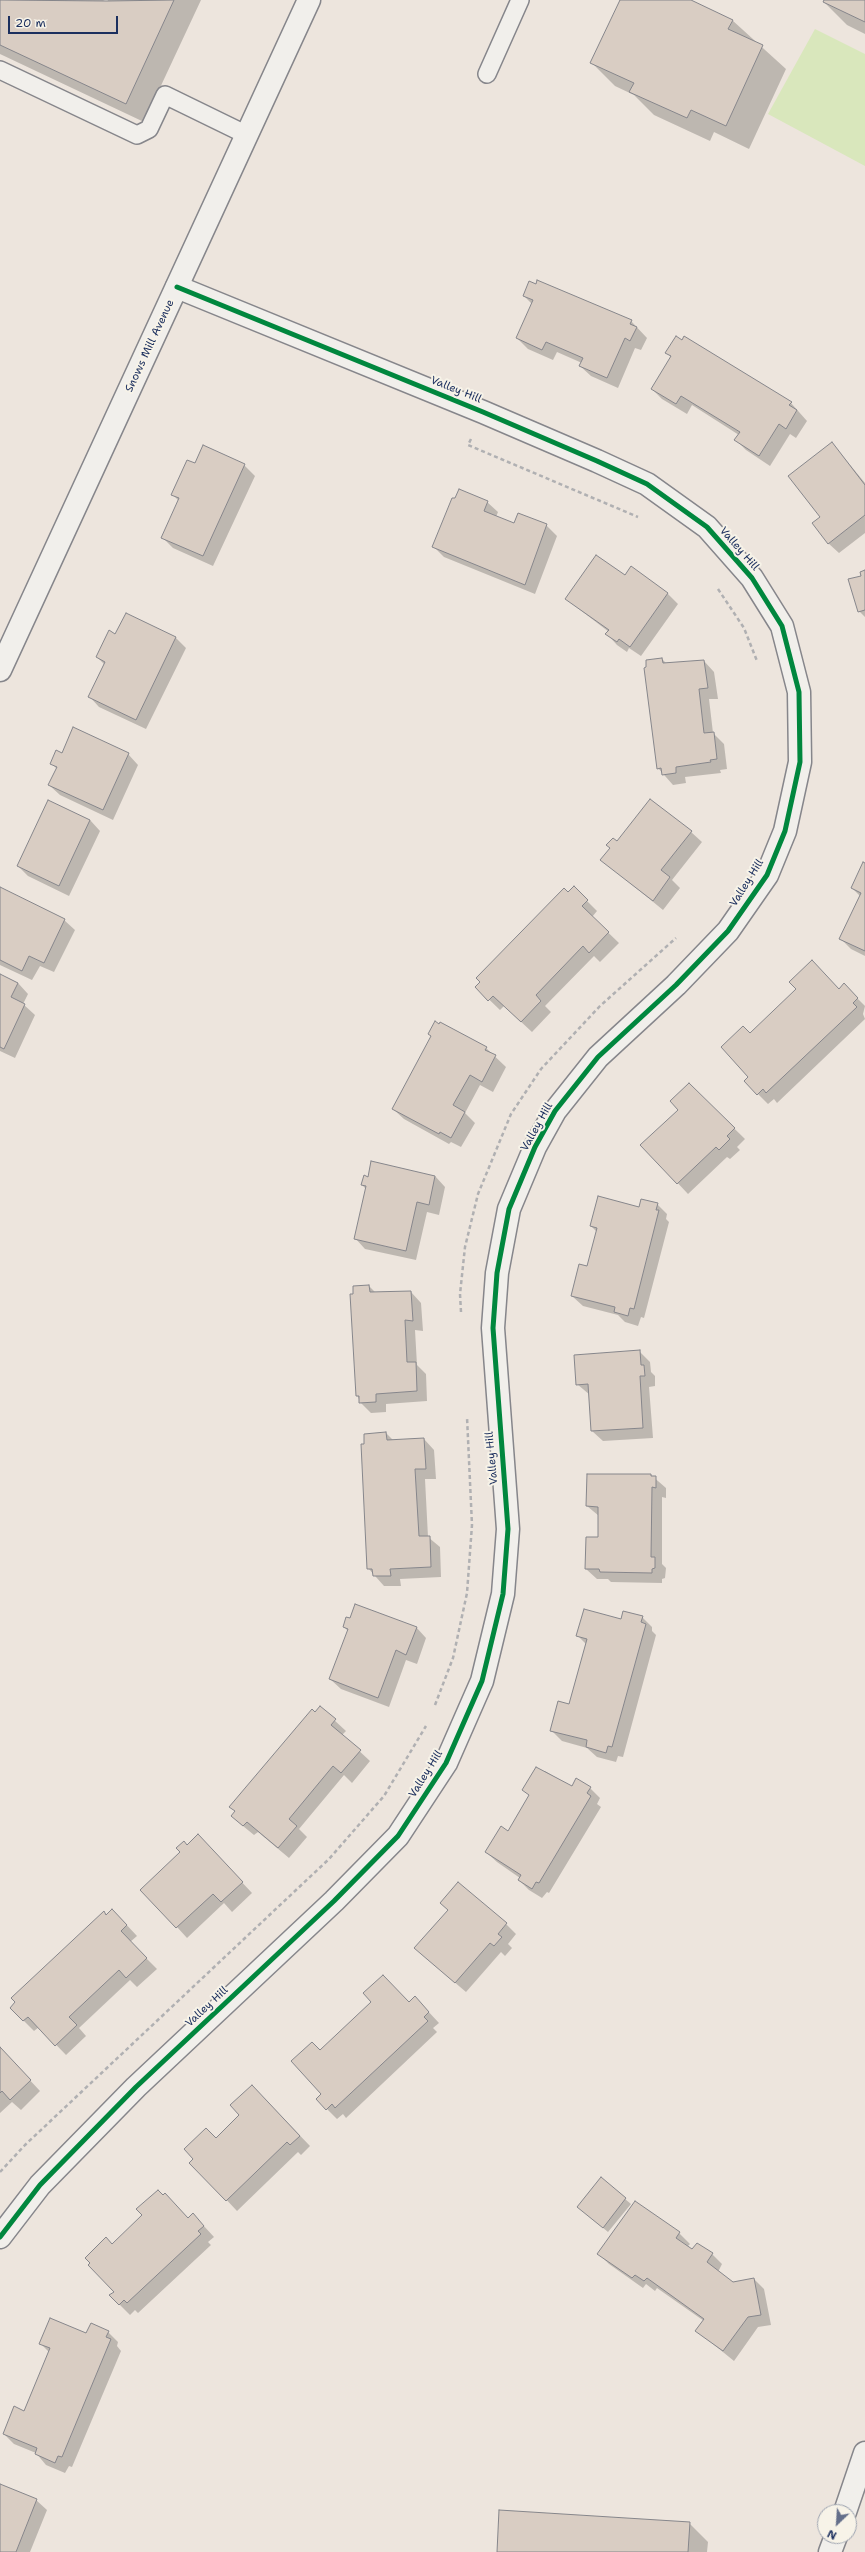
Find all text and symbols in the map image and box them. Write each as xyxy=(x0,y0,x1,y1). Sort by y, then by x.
scale bar xyxy=(10,8,120,34)
text: 20 m xyxy=(15,15,46,31)
street label: Snows Mill Avenue xyxy=(123,298,177,394)
street label: Valley Hill xyxy=(429,374,483,406)
street label: Valley Hill xyxy=(716,524,762,574)
street label: Valley Hill xyxy=(727,857,767,909)
street label: Valley Hill xyxy=(518,1100,556,1154)
street label: Valley Hill xyxy=(483,1431,501,1485)
street label: Valley Hill xyxy=(406,1748,446,1800)
street label: Valley Hill xyxy=(183,1984,231,2030)
north arrow xyxy=(817,2504,857,2544)
text: N xyxy=(825,2526,839,2543)

